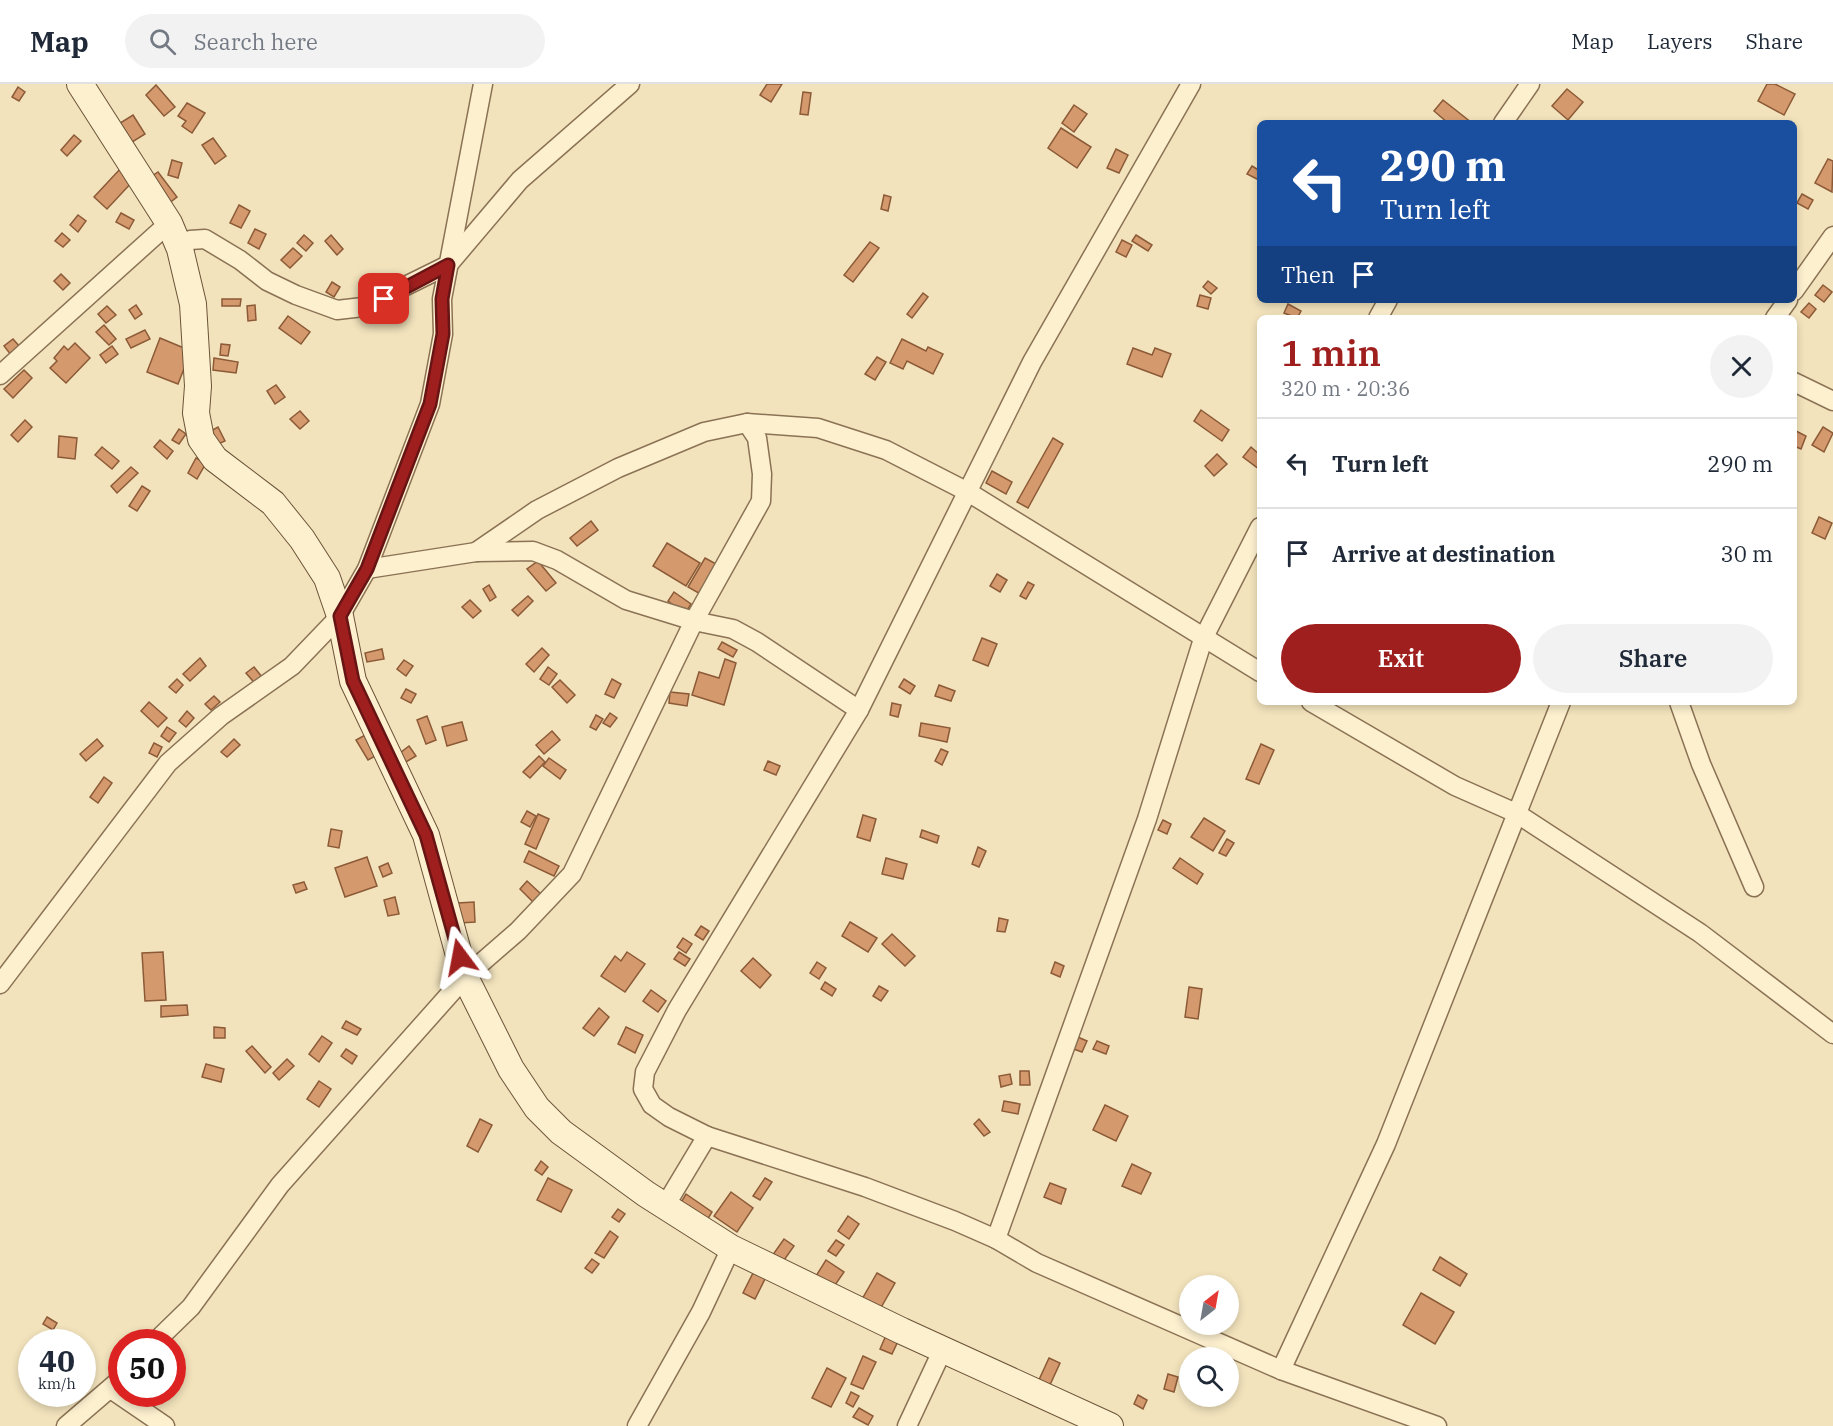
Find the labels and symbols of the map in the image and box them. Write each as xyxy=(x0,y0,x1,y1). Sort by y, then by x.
pin xyxy=(358,273,409,324)
position arrow xyxy=(428,925,492,989)
north arrow xyxy=(1179,1275,1239,1335)
speed limit sign: 50 xyxy=(108,1329,186,1407)

